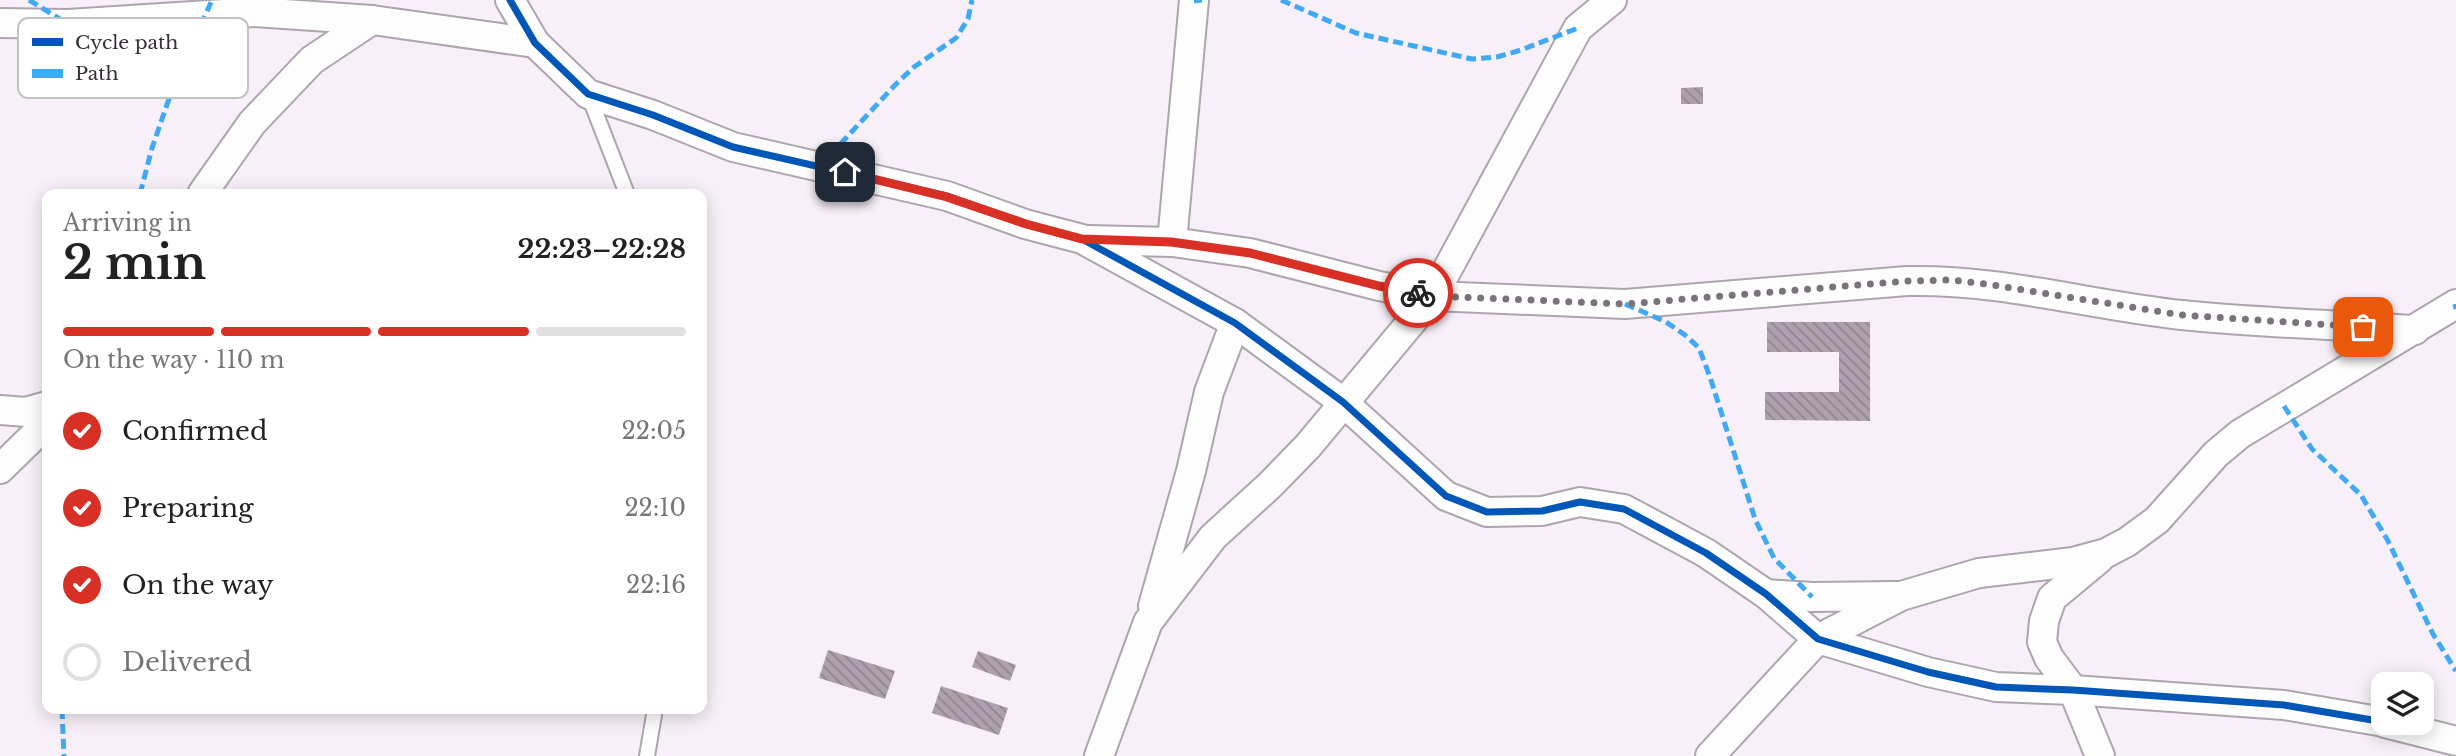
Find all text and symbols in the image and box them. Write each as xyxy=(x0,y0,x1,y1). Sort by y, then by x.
legend xyxy=(18,18,248,98)
text: Cycle path xyxy=(75,31,178,54)
text: Path xyxy=(75,62,119,85)
pin xyxy=(815,142,875,202)
icon: home xyxy=(826,153,864,191)
text: Arriving in xyxy=(63,209,192,237)
text: 22:23–22:28 xyxy=(518,233,686,265)
text: 2 min xyxy=(63,234,206,291)
courier xyxy=(1383,258,1453,328)
icon: bike xyxy=(1399,274,1437,312)
pin xyxy=(2333,297,2393,357)
icon: bag xyxy=(2344,308,2382,346)
text: On the way · 110 m xyxy=(63,346,284,374)
icon: check xyxy=(63,412,101,450)
text: Confirmed xyxy=(122,415,267,447)
text: 22:05 xyxy=(622,417,686,445)
icon: check xyxy=(63,489,101,527)
text: Preparing xyxy=(122,492,254,524)
text: 22:10 xyxy=(624,494,686,522)
icon: check xyxy=(63,566,101,604)
text: On the way xyxy=(122,569,274,601)
text: 22:16 xyxy=(626,571,686,599)
text: Delivered xyxy=(122,646,252,678)
map controls xyxy=(2371,672,2434,735)
button: layers xyxy=(2371,672,2434,735)

